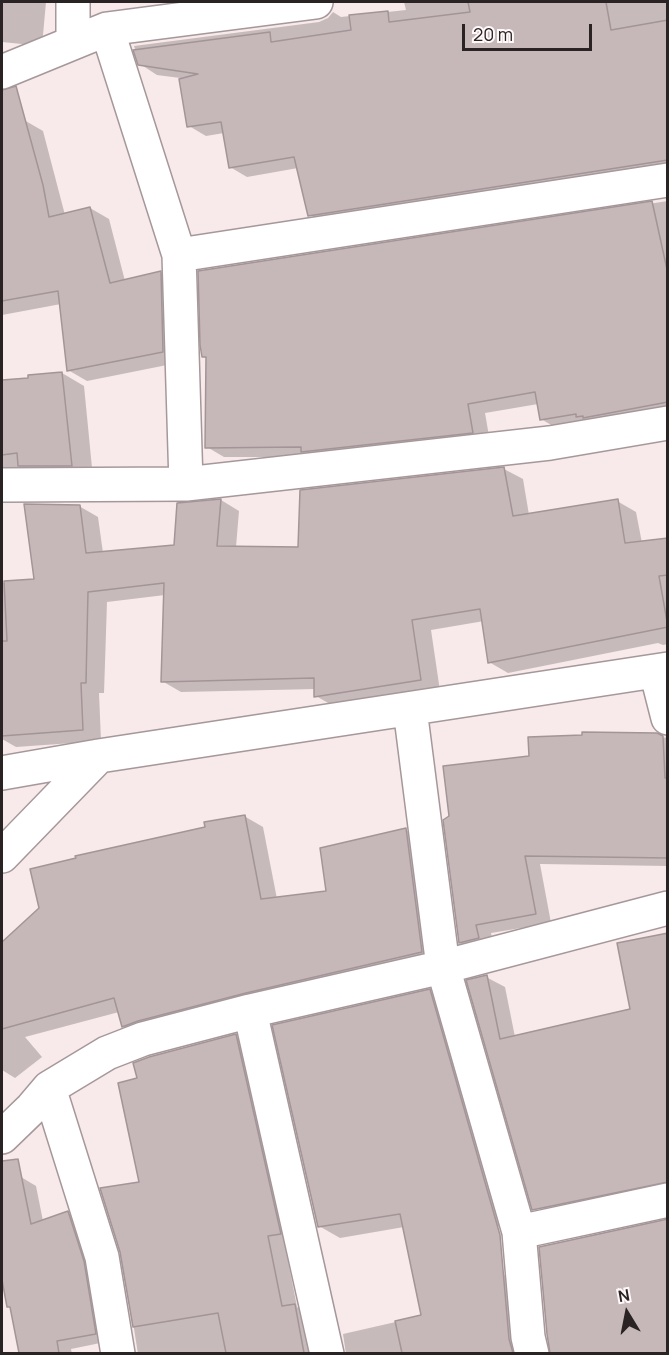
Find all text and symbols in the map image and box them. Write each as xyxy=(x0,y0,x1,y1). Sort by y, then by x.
scale bar xyxy=(465,12,596,50)
text: 20 m xyxy=(473,22,513,46)
north arrow xyxy=(597,1283,657,1343)
text: N xyxy=(616,1283,631,1307)

